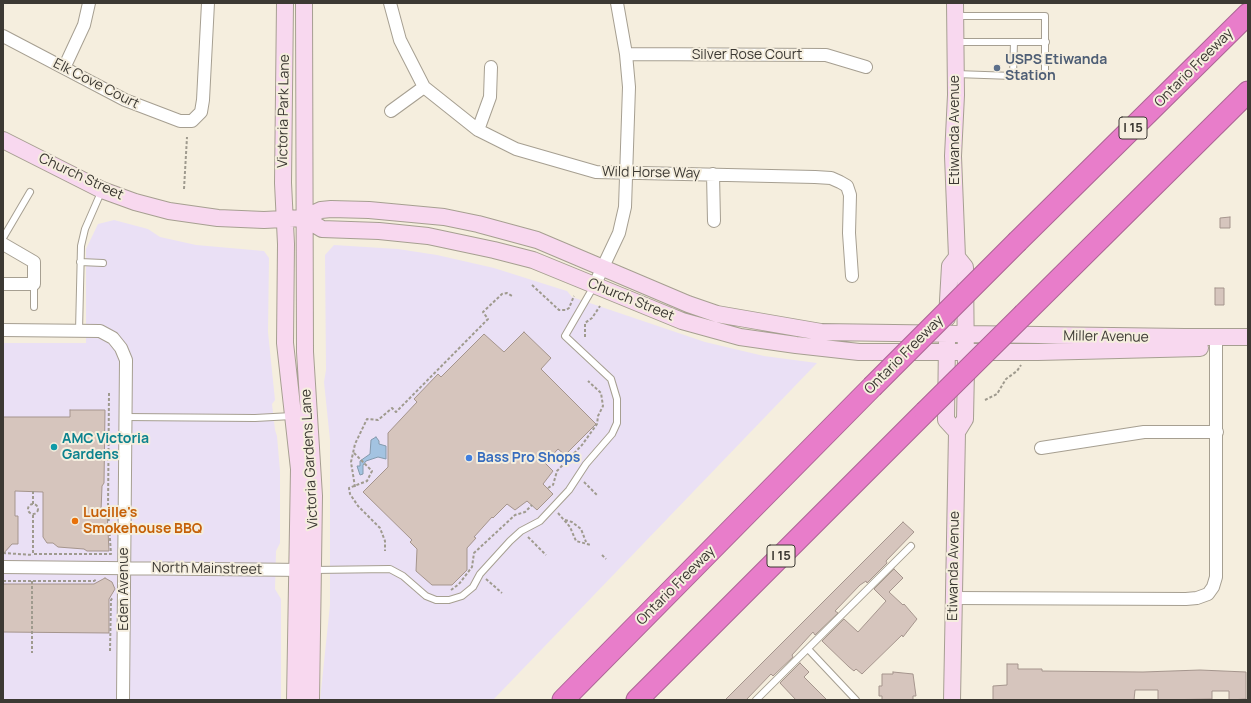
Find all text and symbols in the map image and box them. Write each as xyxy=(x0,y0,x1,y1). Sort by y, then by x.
street label: Ontario Freeway xyxy=(1151,25,1237,111)
street label: Silver Rose Court xyxy=(692,47,802,63)
place label: USPS Etiwanda Station xyxy=(1005,52,1107,84)
street label: Victoria Park Lane xyxy=(275,54,293,168)
street label: Elk Cove Court xyxy=(50,55,142,113)
marker: USPS Etiwanda Station xyxy=(992,63,1002,73)
street label: Etiwanda Avenue xyxy=(947,75,963,185)
road number: I 15 xyxy=(1119,117,1147,139)
street label: Church Street xyxy=(36,150,126,204)
street label: Wild Horse Way xyxy=(602,164,700,182)
street label: Church Street xyxy=(585,275,677,325)
street label: Ontario Freeway xyxy=(861,312,947,398)
street label: Miller Avenue xyxy=(1063,328,1149,346)
street label: Victoria Gardens Lane xyxy=(298,388,322,530)
place label: AMC Victoria Gardens xyxy=(62,431,149,464)
marker: AMC Victoria Gardens xyxy=(49,442,59,452)
place label: Bass Pro Shops xyxy=(477,450,580,466)
marker: Bass Pro Shops xyxy=(464,453,474,463)
place label: Lucille's Smokehouse BBQ xyxy=(83,505,202,538)
street label: Etiwanda Avenue xyxy=(945,511,963,621)
marker: Lucille's Smokehouse BBQ xyxy=(70,516,80,526)
street label: Ontario Freeway xyxy=(633,543,719,629)
road number: I 15 xyxy=(767,545,795,567)
street label: Eden Avenue xyxy=(116,547,132,631)
street label: North Mainstreet xyxy=(152,560,262,578)

